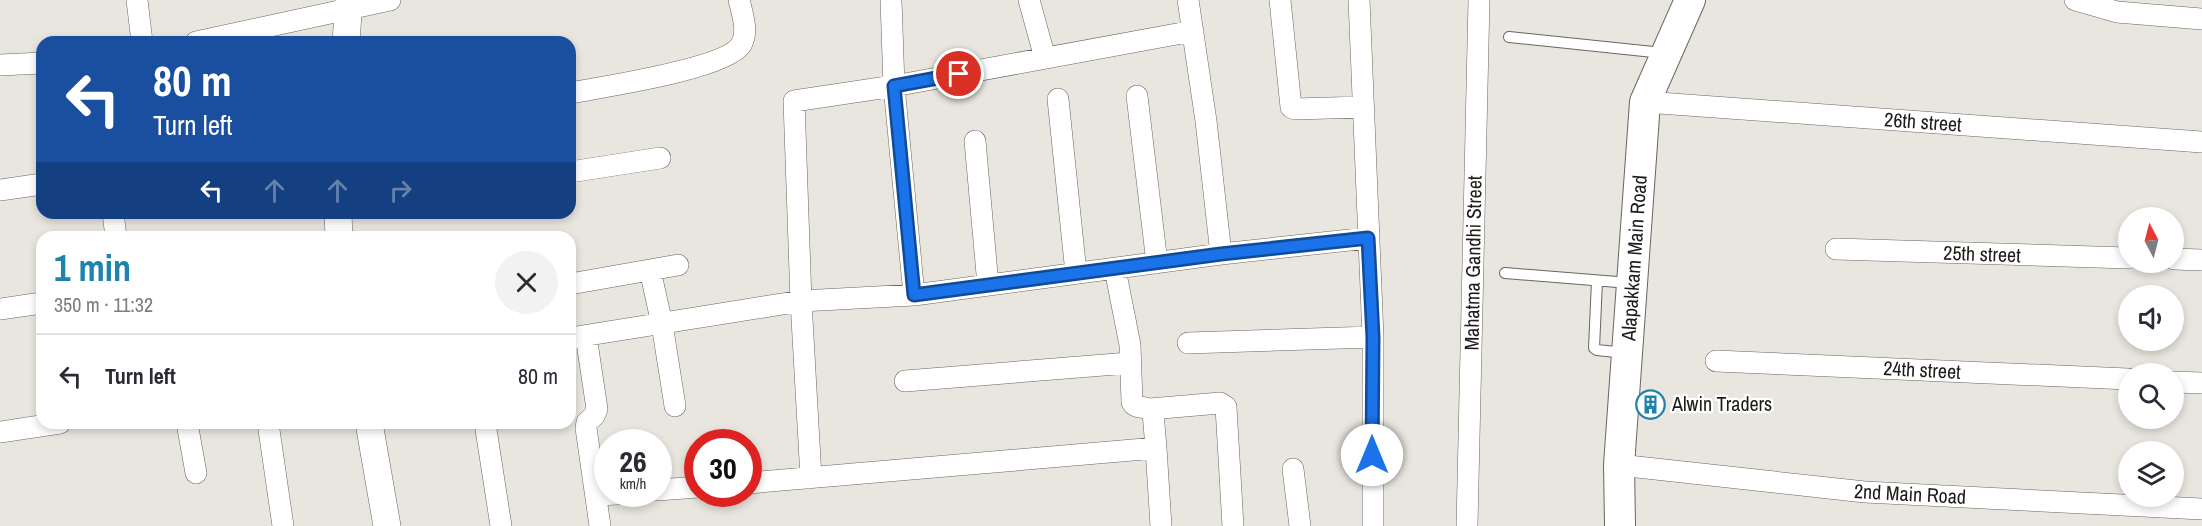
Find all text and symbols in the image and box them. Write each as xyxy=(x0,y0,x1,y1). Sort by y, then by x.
pin xyxy=(933,48,984,99)
text: 80 m xyxy=(153,53,232,109)
icon: arrive xyxy=(942,57,975,90)
icon: left xyxy=(54,60,132,138)
street label: 26th street xyxy=(1883,105,1963,138)
text: Turn left xyxy=(153,107,232,143)
icon: left xyxy=(195,174,228,207)
icon: ahead xyxy=(258,174,291,207)
icon: ahead xyxy=(321,174,354,207)
icon: right xyxy=(384,174,417,207)
street label: Alapakkam Main Road xyxy=(1614,174,1653,343)
street label: Mahatma Gandhi Street xyxy=(1457,175,1488,351)
north arrow xyxy=(2118,207,2184,273)
map controls xyxy=(2118,207,2184,507)
street label: 25th street xyxy=(1943,239,2022,268)
text: 1 min xyxy=(54,244,131,292)
button: close xyxy=(495,251,558,314)
button: sound xyxy=(2118,285,2184,351)
text: 350 m · 11:32 xyxy=(54,291,153,318)
street label: 24th street xyxy=(1883,354,1962,385)
icon: left xyxy=(54,360,87,393)
text: Turn left xyxy=(105,361,176,391)
text: 80 m xyxy=(518,361,558,391)
button: search xyxy=(2118,363,2184,429)
building icon: Alwin Traders xyxy=(1635,388,1667,420)
place label: Alwin Traders xyxy=(1671,390,1772,417)
position arrow xyxy=(1340,423,1404,487)
speed limit sign: 30 xyxy=(684,429,762,507)
text: 26 xyxy=(619,441,647,481)
button: layers xyxy=(2118,441,2184,507)
text: km/h xyxy=(620,473,646,494)
street label: 2nd Main Road xyxy=(1853,477,1967,510)

